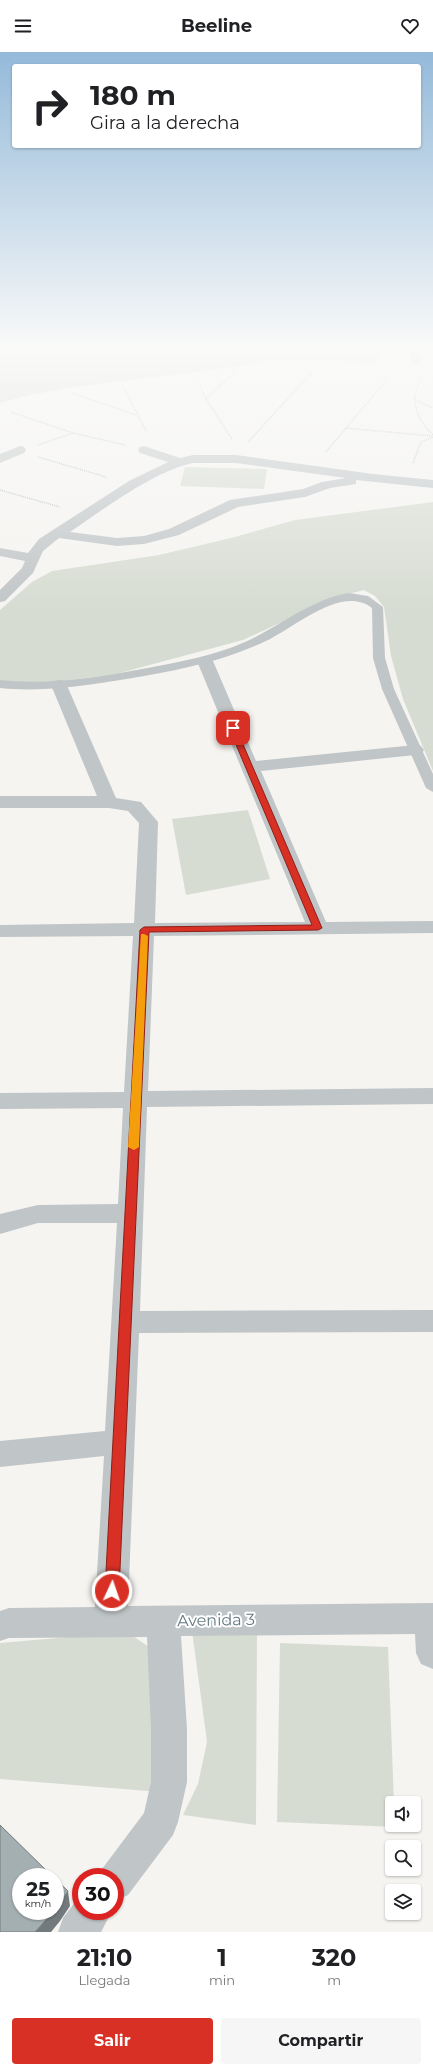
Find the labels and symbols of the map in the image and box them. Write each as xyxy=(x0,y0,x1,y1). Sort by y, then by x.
pin xyxy=(216,711,250,745)
position arrow xyxy=(91,1570,133,1612)
street label: Avenida 3 xyxy=(177,1610,255,1630)
speed limit sign: 30 xyxy=(72,1868,124,1920)

